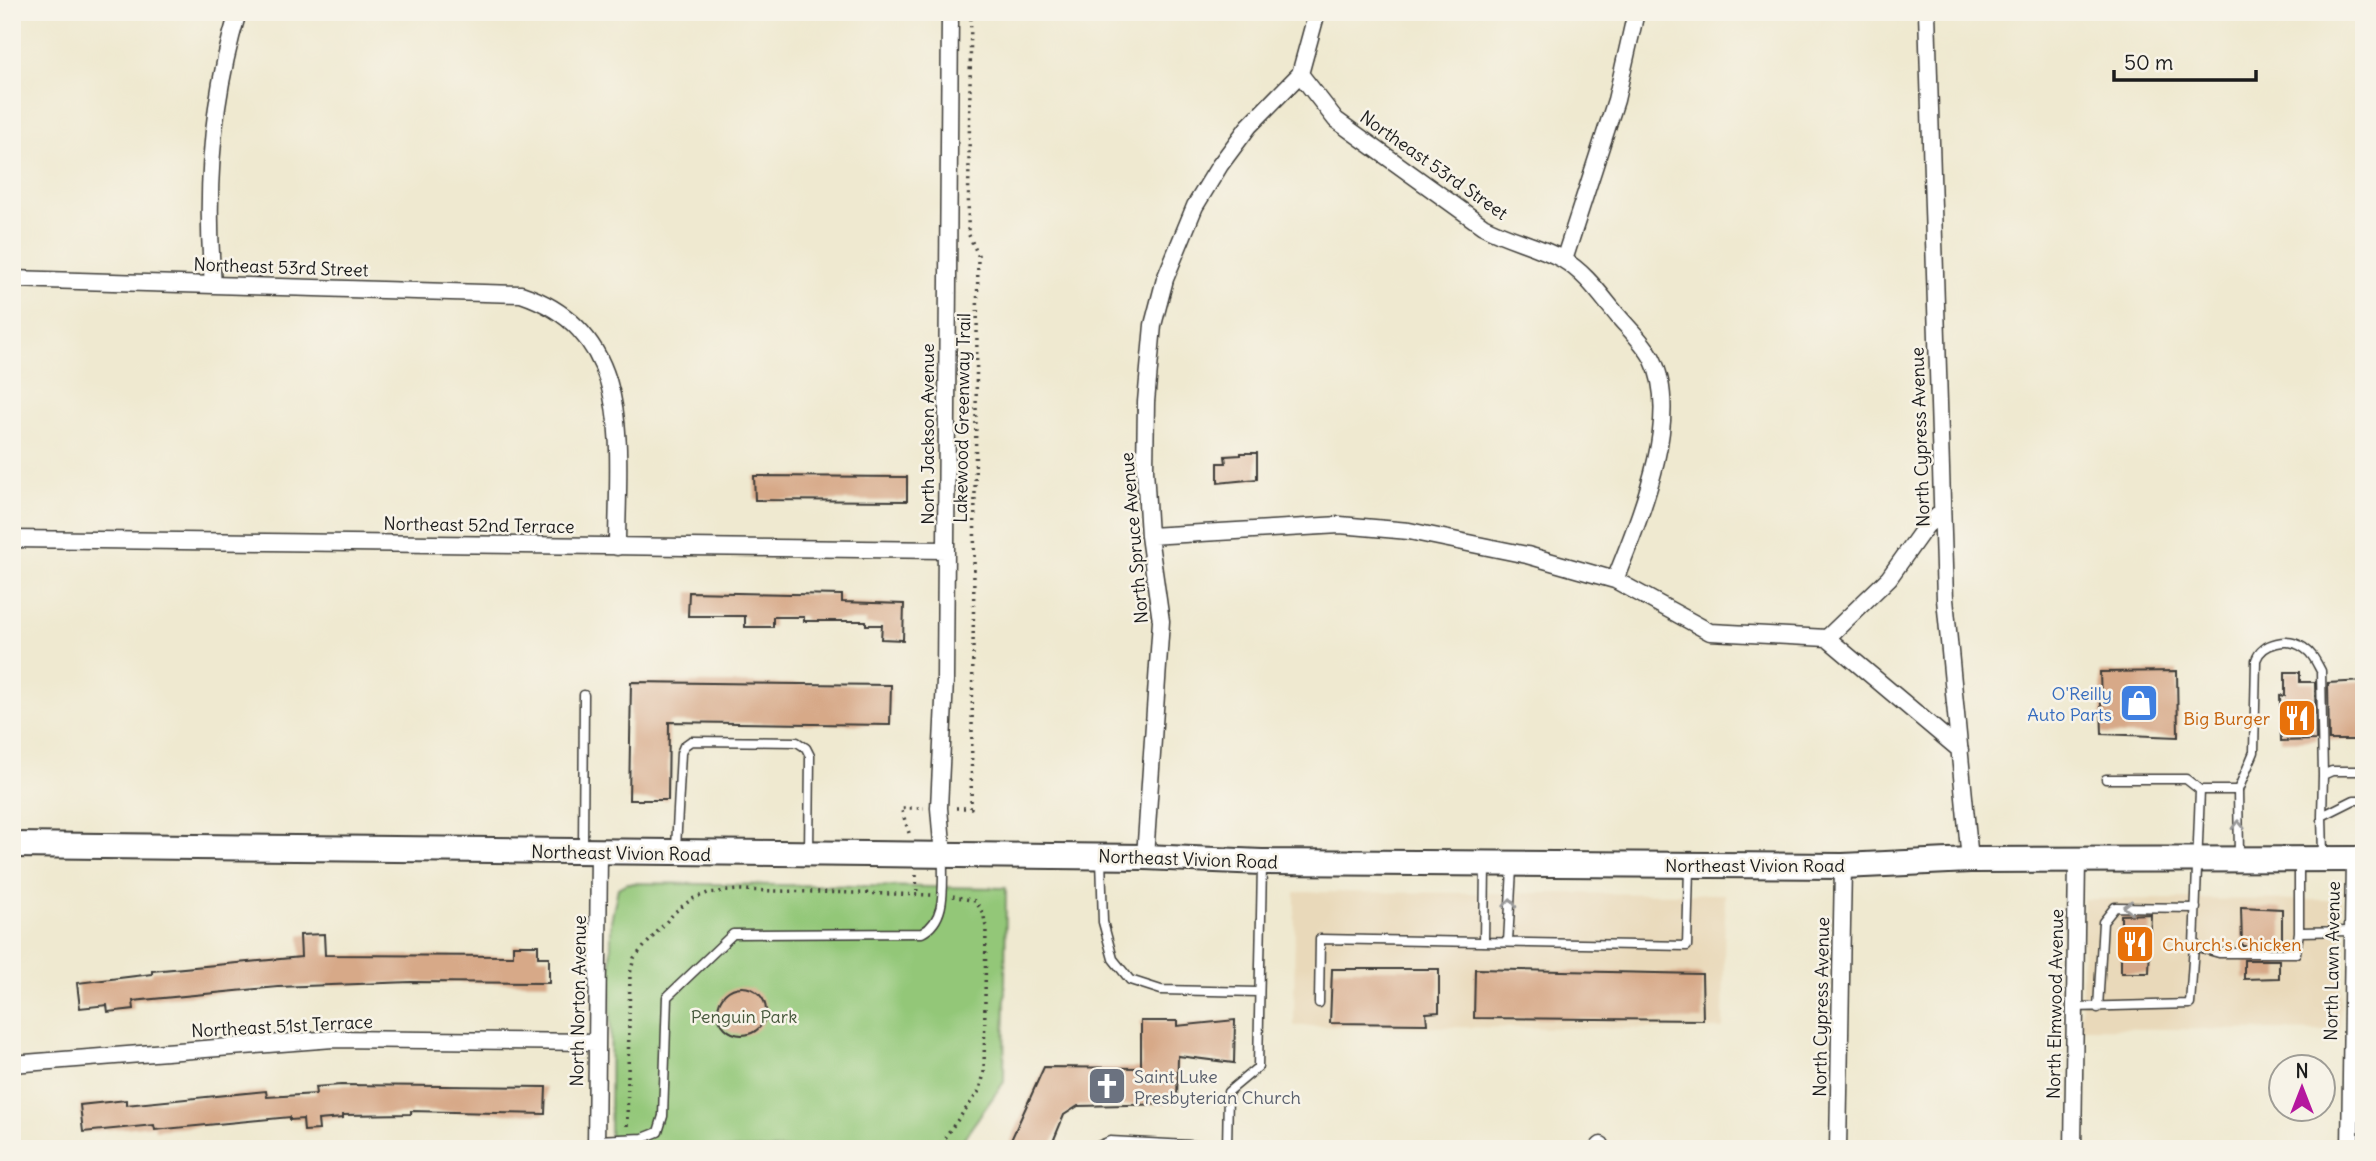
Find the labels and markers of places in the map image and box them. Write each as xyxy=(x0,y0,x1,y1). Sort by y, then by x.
place label: O'Reilly Auto Parts xyxy=(2027,682,2112,726)
shop icon: O'Reilly Auto Parts xyxy=(2118,682,2160,724)
restaurant icon: Big Burger xyxy=(2276,697,2318,739)
place label: Big Burger xyxy=(2183,707,2271,730)
restaurant icon: Church's Chicken xyxy=(2114,923,2156,965)
place label: Church's Chicken xyxy=(2162,933,2302,956)
church icon: Saint Luke Presbyterian Church xyxy=(1086,1065,1128,1107)
place label: Saint Luke Presbyterian Church xyxy=(1134,1065,1301,1109)

